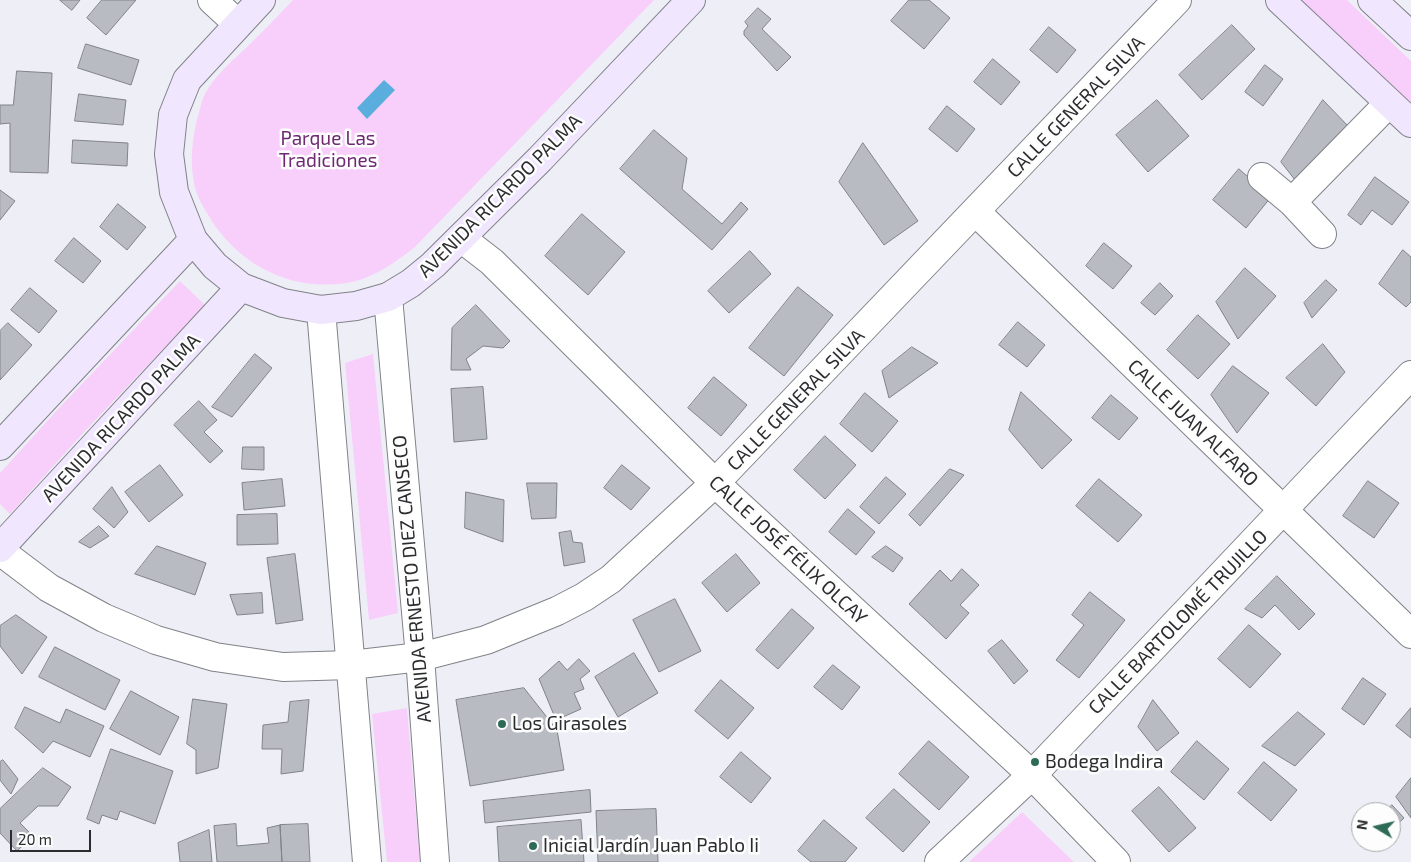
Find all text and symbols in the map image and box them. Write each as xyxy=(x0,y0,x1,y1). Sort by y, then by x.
street label: CALLE GENERAL SILVA xyxy=(1003,32,1149,182)
street label: AVENIDA RICARDO PALMA xyxy=(414,110,586,282)
park label: Parque Las Tradiciones xyxy=(279,128,377,172)
street label: CALLE GENERAL SILVA xyxy=(723,325,869,475)
street label: AVENIDA RICARDO PALMA xyxy=(37,329,205,507)
street label: CALLE JUAN ALFARO xyxy=(1123,355,1263,491)
street label: AVENIDA ERNESTO DIEZ CANSECO xyxy=(388,434,436,724)
street label: CALLE JOSÉ FÉLIX OLCAY xyxy=(704,471,872,629)
street label: CALLE BARTOLOMÉ TRUJILLO xyxy=(1084,525,1272,719)
place label: Los Girasoles xyxy=(512,713,627,735)
marker: Los Girasoles xyxy=(496,718,508,730)
place label: Bodega Indira xyxy=(1045,751,1164,773)
marker: Bodega Indira xyxy=(1029,756,1041,768)
north arrow xyxy=(1351,802,1401,852)
text: N xyxy=(1352,818,1371,831)
scale bar xyxy=(12,820,94,852)
text: 20 m xyxy=(18,830,52,848)
place label: Inicial Jardín Juan Pablo Ii xyxy=(543,835,759,857)
marker: Inicial Jardín Juan Pablo Ii xyxy=(527,840,539,852)

